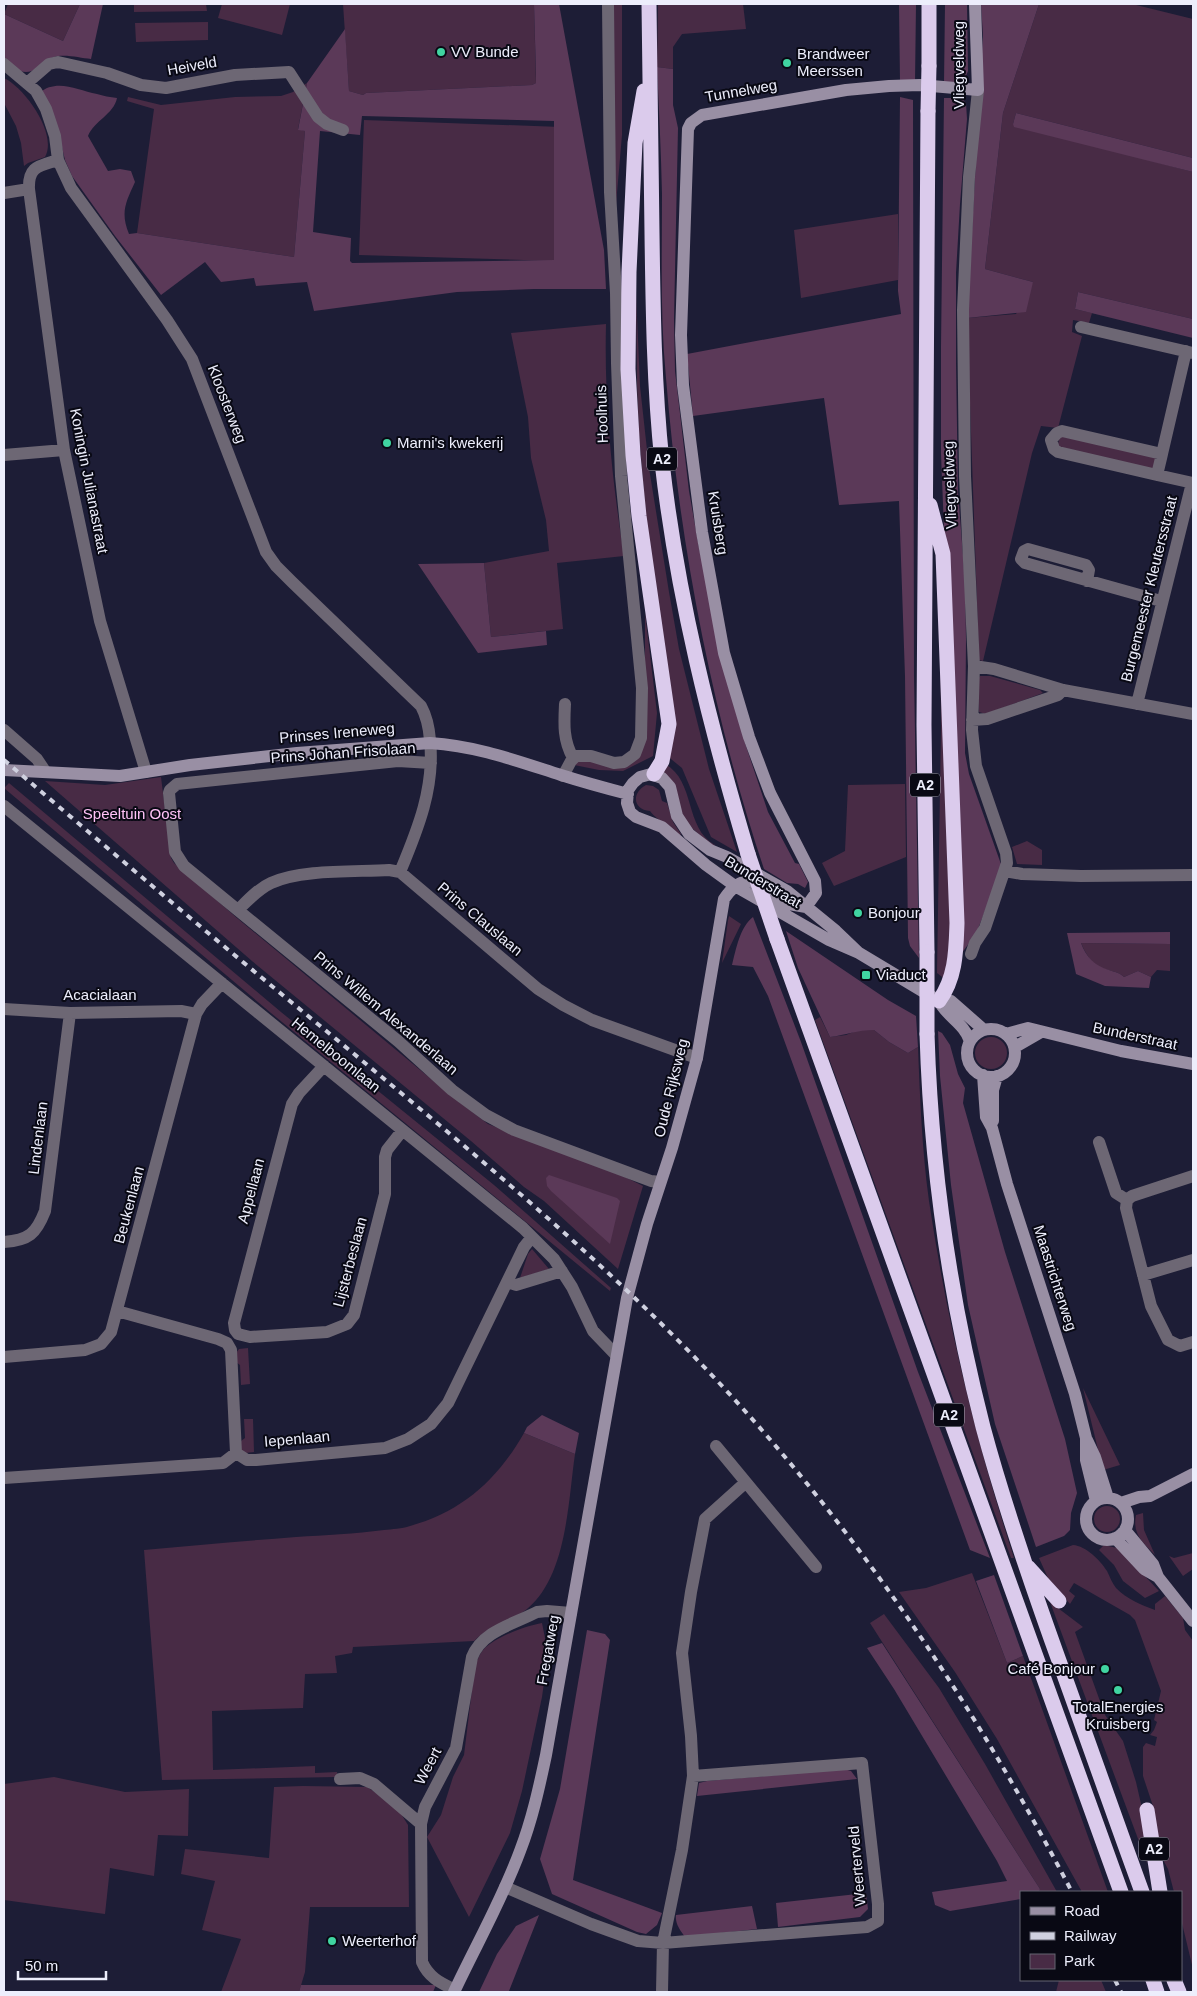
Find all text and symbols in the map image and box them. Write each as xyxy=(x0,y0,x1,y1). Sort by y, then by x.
street label: Vliegveldweg xyxy=(950,21,967,109)
place label: VV Bunde xyxy=(451,43,519,60)
place label: Brandweer Meerssen xyxy=(797,45,870,79)
marker: VV Bunde xyxy=(435,46,447,58)
street label: Heiveld xyxy=(166,53,218,78)
marker: Brandweer Meerssen xyxy=(781,57,793,69)
street label: Tunnelweg xyxy=(704,76,778,105)
street label: Kloosterweg xyxy=(205,362,250,445)
street label: Hoolhuis xyxy=(592,385,611,443)
street label: Koningin Julianastraat xyxy=(67,407,112,556)
place label: Marni's kwekerij xyxy=(397,434,503,451)
marker: Marni's kwekerij xyxy=(381,437,393,449)
street label: Vliegveldweg xyxy=(939,441,960,529)
road number: A2 xyxy=(647,448,677,470)
street label: Kruisberg xyxy=(705,490,732,556)
street label: Burgemeester Kleutersstraat xyxy=(1117,493,1180,684)
street label: Prinses Ireneweg xyxy=(278,719,395,746)
street label: Prins Johan Frisolaan xyxy=(270,739,416,766)
road number: A2 xyxy=(910,774,940,796)
park label: Speeltuin Oost xyxy=(83,805,182,822)
street label: Bunderstraat xyxy=(722,852,805,911)
street label: Prins Clauslaan xyxy=(435,878,526,959)
place label: Bonjour xyxy=(868,904,920,921)
marker: Bonjour xyxy=(852,907,864,919)
street label: Prins Willem Alexanderlaan xyxy=(311,947,462,1078)
place label: Viaduct xyxy=(876,966,927,983)
marker: Viaduct xyxy=(860,969,872,981)
street label: Acacialaan xyxy=(63,986,137,1003)
street label: Hemelboomlaan xyxy=(289,1014,384,1096)
street label: Bunderstraat xyxy=(1091,1018,1180,1053)
street label: Oude Rijksweg xyxy=(650,1037,691,1139)
street label: Lindenlaan xyxy=(25,1100,50,1175)
street label: Appellaan xyxy=(234,1156,267,1225)
street label: Beukenlaan xyxy=(110,1164,147,1245)
street label: Lijsterbeslaan xyxy=(329,1215,370,1309)
street label: Maastrichterweg xyxy=(1030,1223,1081,1333)
road number: A2 xyxy=(934,1404,964,1426)
street label: Iepenlaan xyxy=(263,1427,331,1450)
street label: Fregatweg xyxy=(533,1614,562,1686)
place label: Café Bonjour xyxy=(1007,1660,1095,1677)
marker: Café Bonjour xyxy=(1099,1663,1111,1675)
marker: TotalEnergies Kruisberg xyxy=(1112,1684,1124,1696)
place label: TotalEnergies Kruisberg xyxy=(1073,1698,1163,1732)
street label: Weert xyxy=(411,1743,445,1787)
street label: Weerterveld xyxy=(845,1825,868,1907)
road number: A2 xyxy=(1139,1838,1169,1860)
legend xyxy=(1020,1891,1182,1981)
text: Road xyxy=(1064,1902,1100,1919)
text: Railway xyxy=(1064,1927,1117,1944)
place label: Weerterhof xyxy=(342,1932,417,1949)
marker: Weerterhof xyxy=(326,1935,338,1947)
scale bar xyxy=(18,1948,105,1980)
text: Park xyxy=(1064,1952,1095,1969)
text: 50 m xyxy=(25,1957,58,1974)

